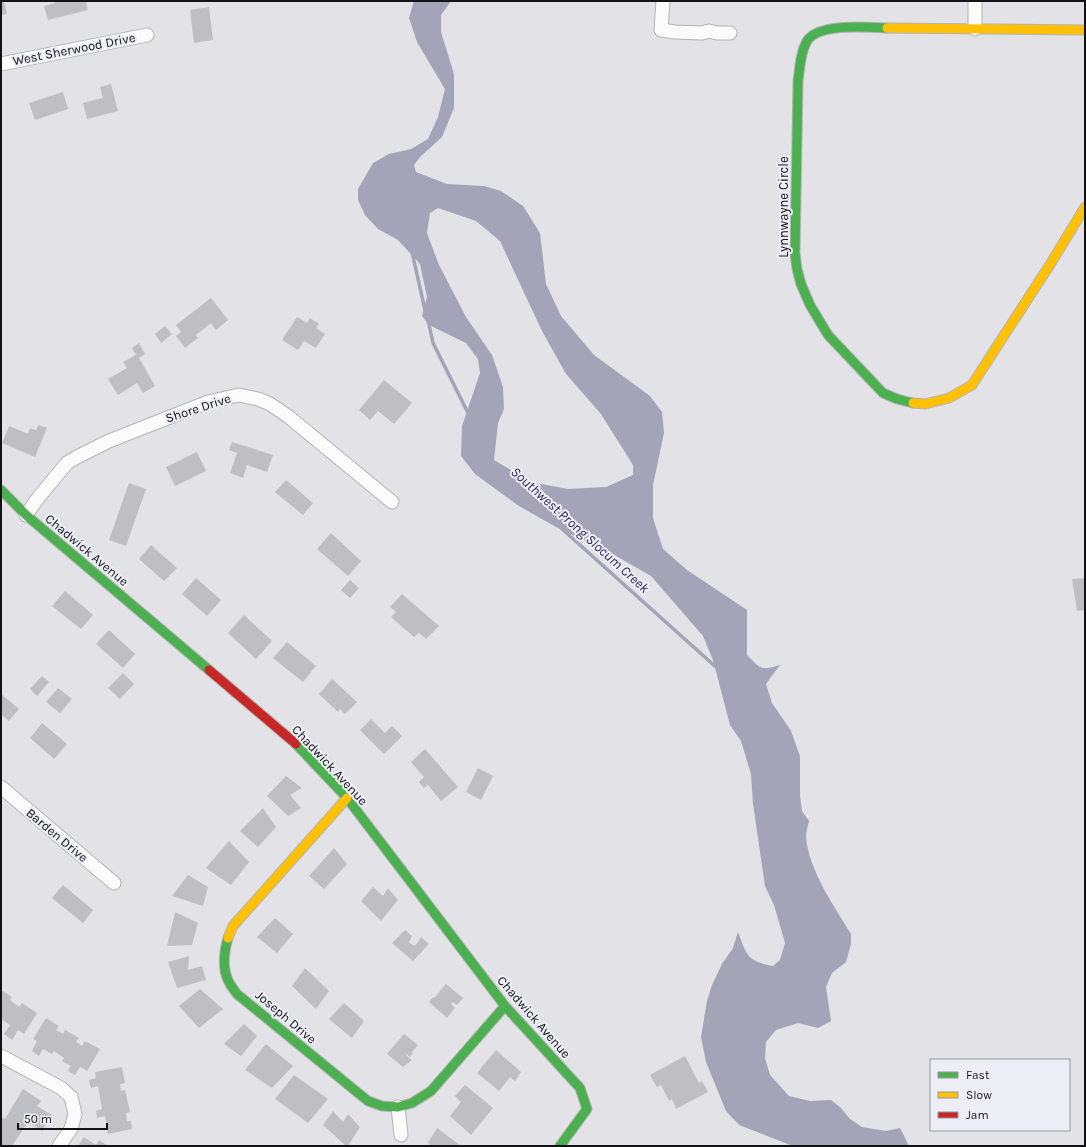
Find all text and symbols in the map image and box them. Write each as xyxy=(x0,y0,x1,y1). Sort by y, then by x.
street label: West Sherwood Drive xyxy=(11,30,137,68)
street label: Lynnwayne Circle xyxy=(776,156,791,258)
street label: Shore Drive xyxy=(164,390,233,426)
water label: Southwest Prong Slocum Creek xyxy=(507,463,653,597)
street label: Chadwick Avenue xyxy=(42,511,132,589)
street label: Chadwick Avenue xyxy=(289,722,371,808)
street label: Barden Drive xyxy=(23,805,91,865)
street label: Chadwick Avenue xyxy=(494,973,574,1061)
street label: Joseph Drive xyxy=(253,987,320,1047)
legend xyxy=(930,1059,1070,1131)
text: Fast xyxy=(966,1068,990,1082)
text: Slow xyxy=(966,1088,992,1102)
scale bar xyxy=(18,1105,107,1131)
text: Jam xyxy=(966,1108,989,1122)
text: 50 m xyxy=(24,1112,52,1126)

